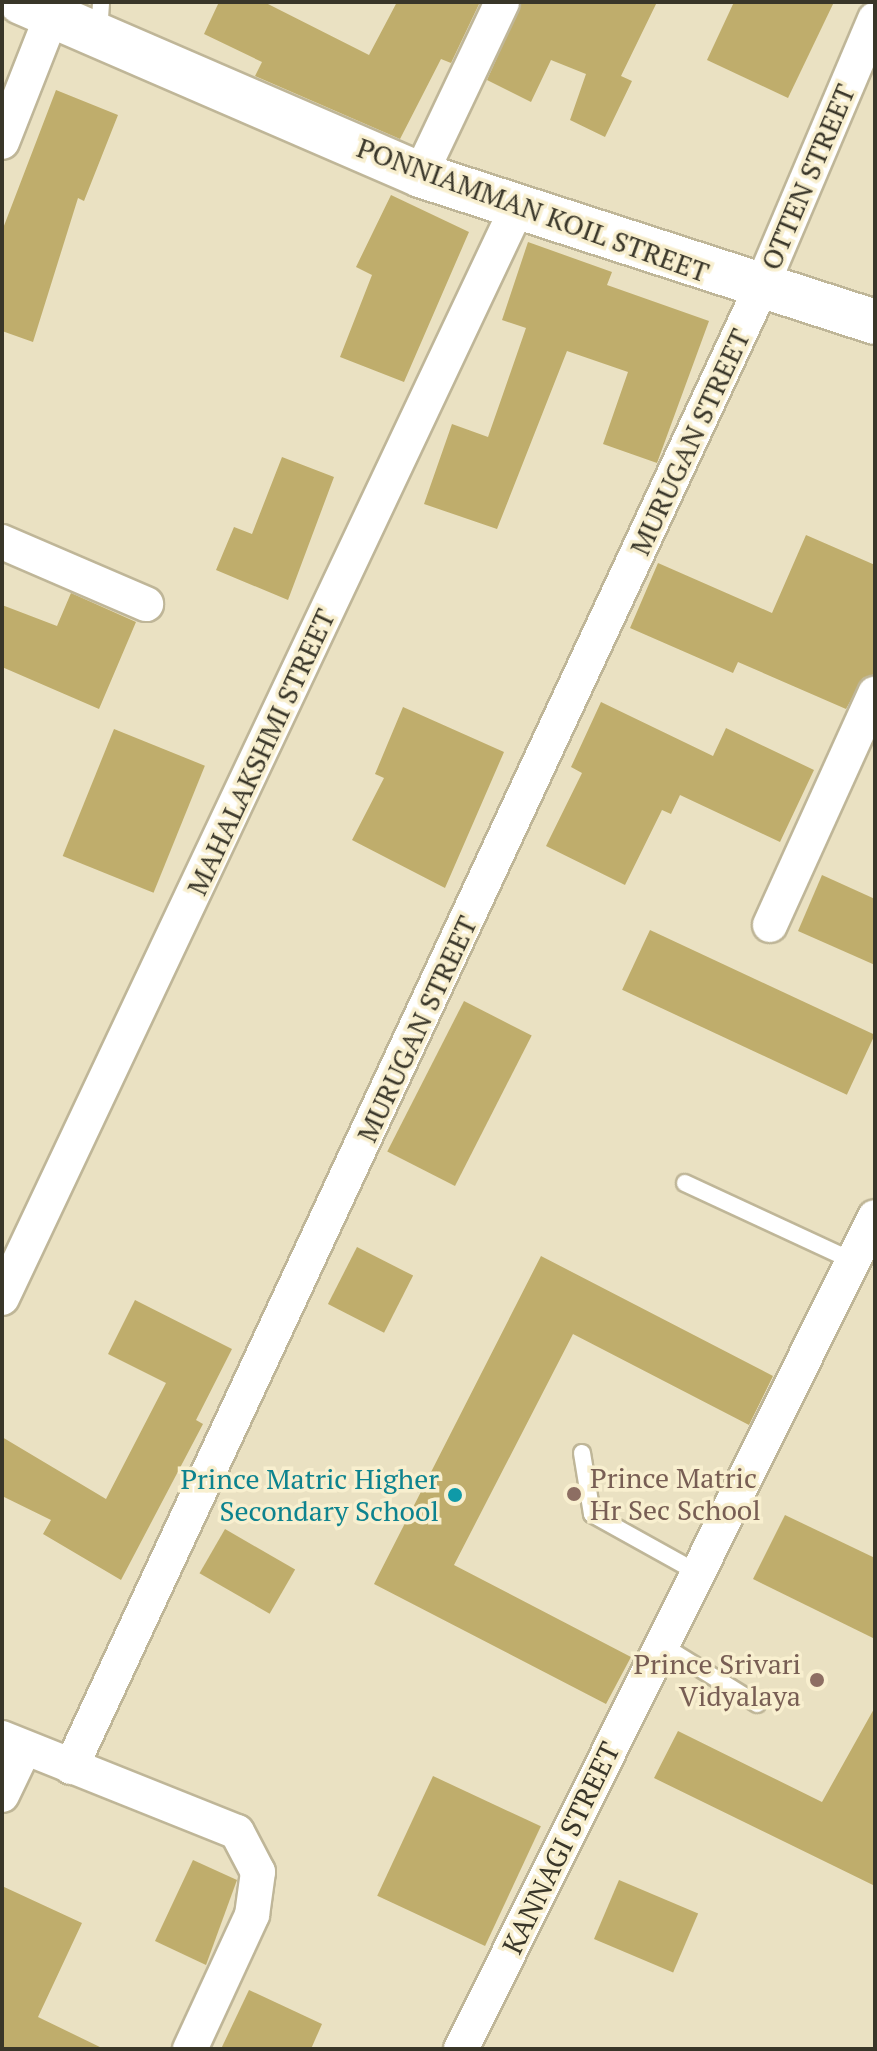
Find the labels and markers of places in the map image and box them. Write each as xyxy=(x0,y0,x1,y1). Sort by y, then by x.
place label: Prince Matric Hr Sec School xyxy=(590,1461,761,1527)
place label: Prince Matric Higher Secondary School xyxy=(180,1462,439,1528)
marker: Prince Matric Hr Sec School xyxy=(565,1485,583,1503)
marker: Prince Matric Higher Secondary School xyxy=(446,1486,464,1504)
place label: Prince Srivari Vidyalaya xyxy=(633,1647,801,1713)
marker: Prince Srivari Vidyalaya xyxy=(808,1671,826,1689)

